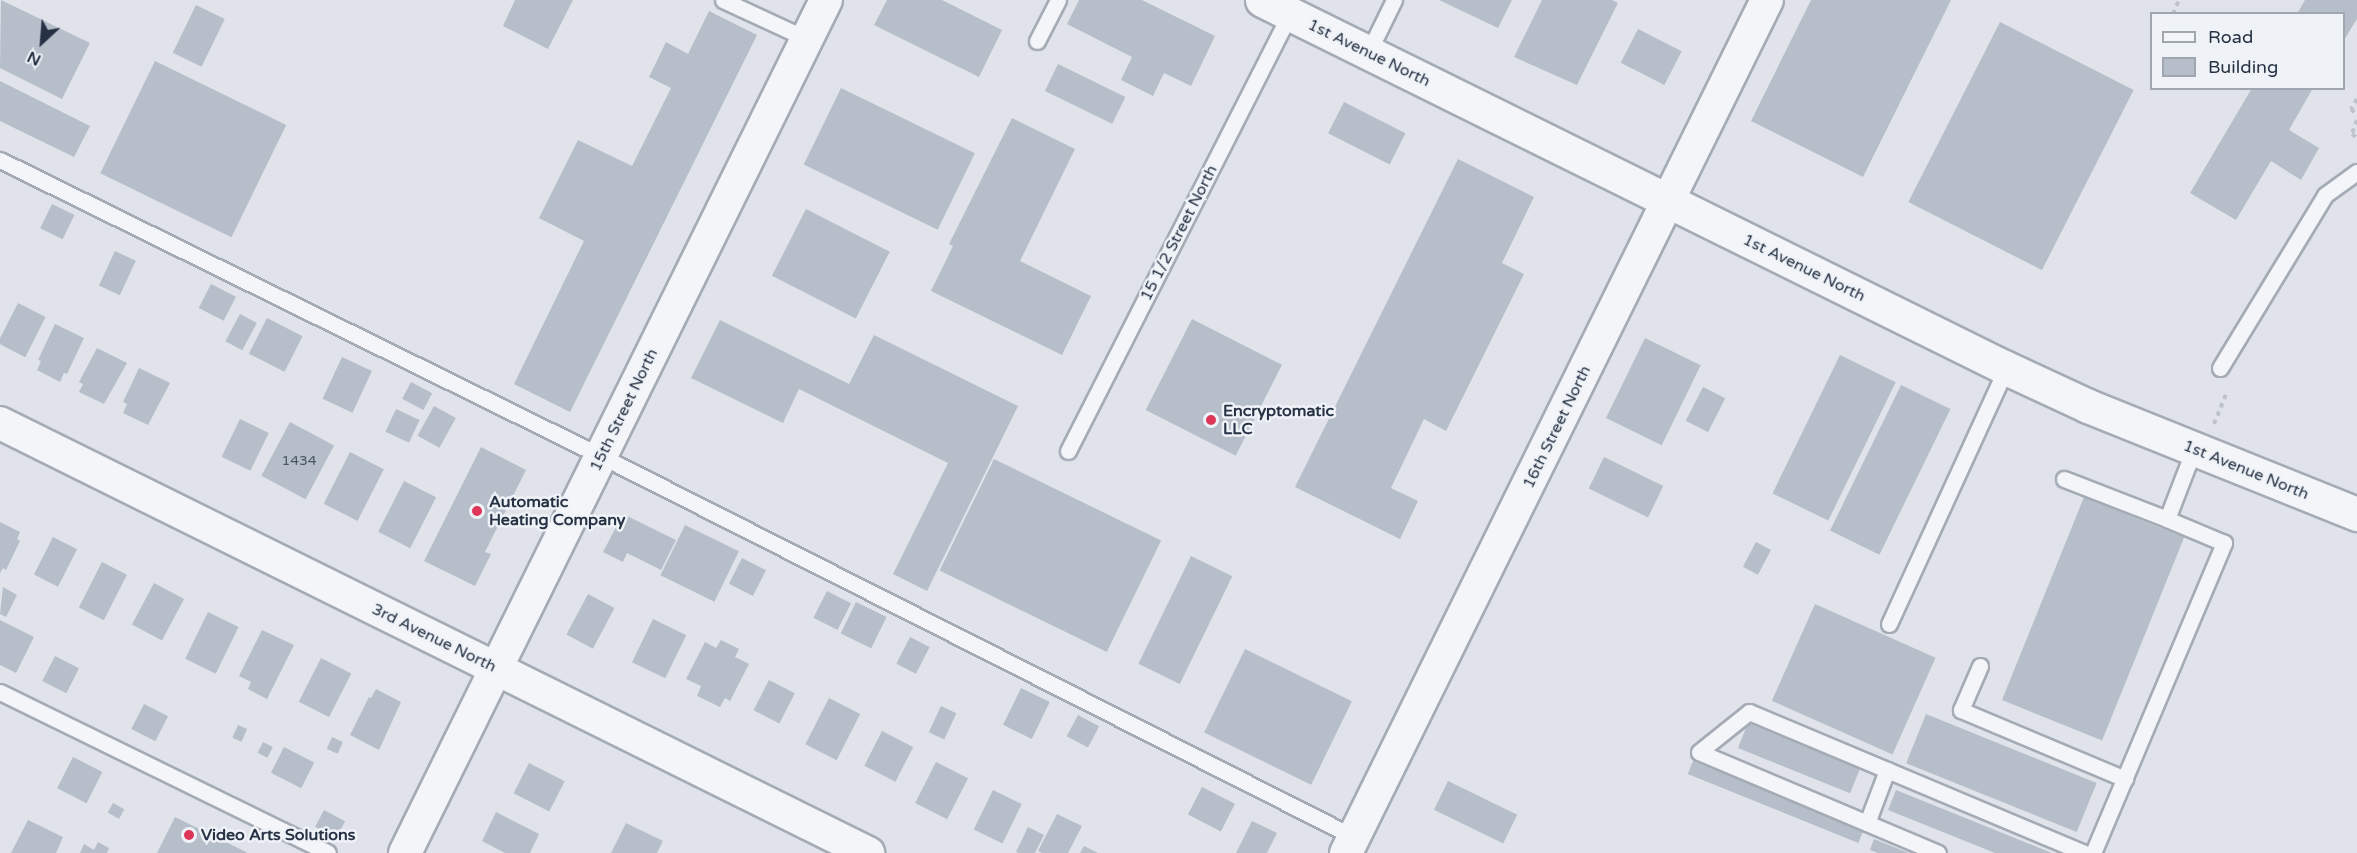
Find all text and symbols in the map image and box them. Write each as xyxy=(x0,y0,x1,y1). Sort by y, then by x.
north arrow xyxy=(12,12,72,72)
legend xyxy=(2150,12,2345,90)
street label: 1st Avenue North xyxy=(1305,15,1433,91)
text: Road xyxy=(2208,26,2253,48)
text: N xyxy=(24,46,44,70)
text: Building xyxy=(2208,56,2278,78)
street label: 15 1/2 Street North xyxy=(1136,162,1222,304)
street label: 1st Avenue North xyxy=(1740,230,1868,306)
street label: 15th Street North xyxy=(586,345,662,475)
street label: 16th Street North xyxy=(1519,362,1595,492)
place label: Encryptomatic LLC xyxy=(1223,401,1334,439)
marker: Encryptomatic LLC xyxy=(1204,413,1218,427)
street label: 1st Avenue North xyxy=(2180,436,2312,504)
house number: 1434 xyxy=(281,453,317,469)
place label: Automatic Heating Company xyxy=(489,492,625,530)
marker: Automatic Heating Company xyxy=(470,504,484,518)
street label: 3rd Avenue North xyxy=(369,600,499,676)
place label: Video Arts Solutions xyxy=(201,825,355,845)
marker: Video Arts Solutions xyxy=(182,828,196,842)

